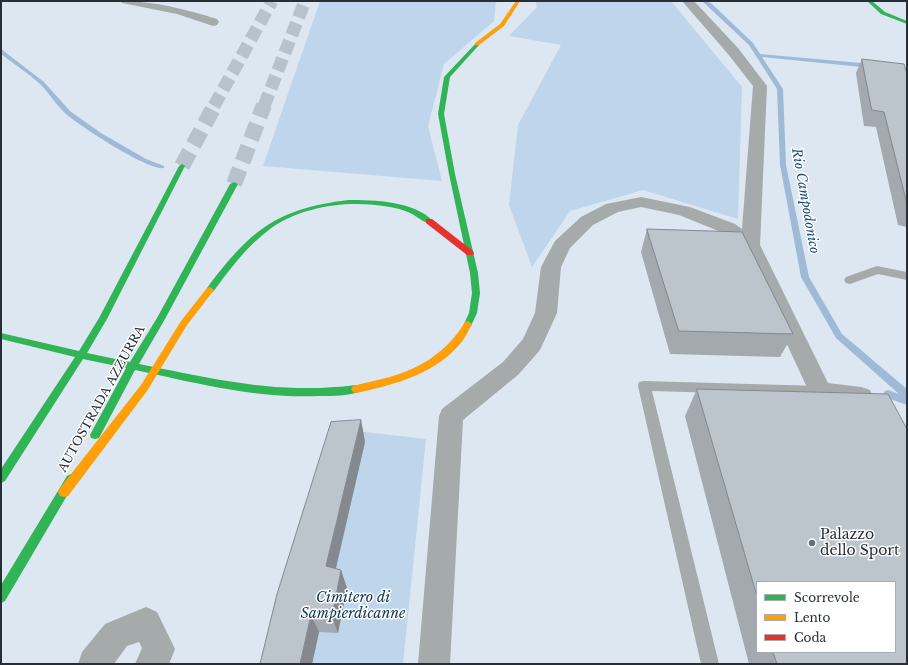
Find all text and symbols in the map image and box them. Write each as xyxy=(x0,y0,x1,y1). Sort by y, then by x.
water label: Rio Campodonico xyxy=(788,147,822,255)
street label: AUTOSTRADA AZZURRA xyxy=(56,323,148,475)
place label: Palazzo dello Sport xyxy=(820,527,899,560)
marker: Palazzo dello Sport xyxy=(807,538,817,548)
legend xyxy=(756,581,896,653)
park label: Cimitero di Sampierdicanne xyxy=(301,590,405,622)
text: Scorrevole xyxy=(794,590,860,605)
text: Lento xyxy=(794,610,830,625)
text: Coda xyxy=(794,630,826,645)

